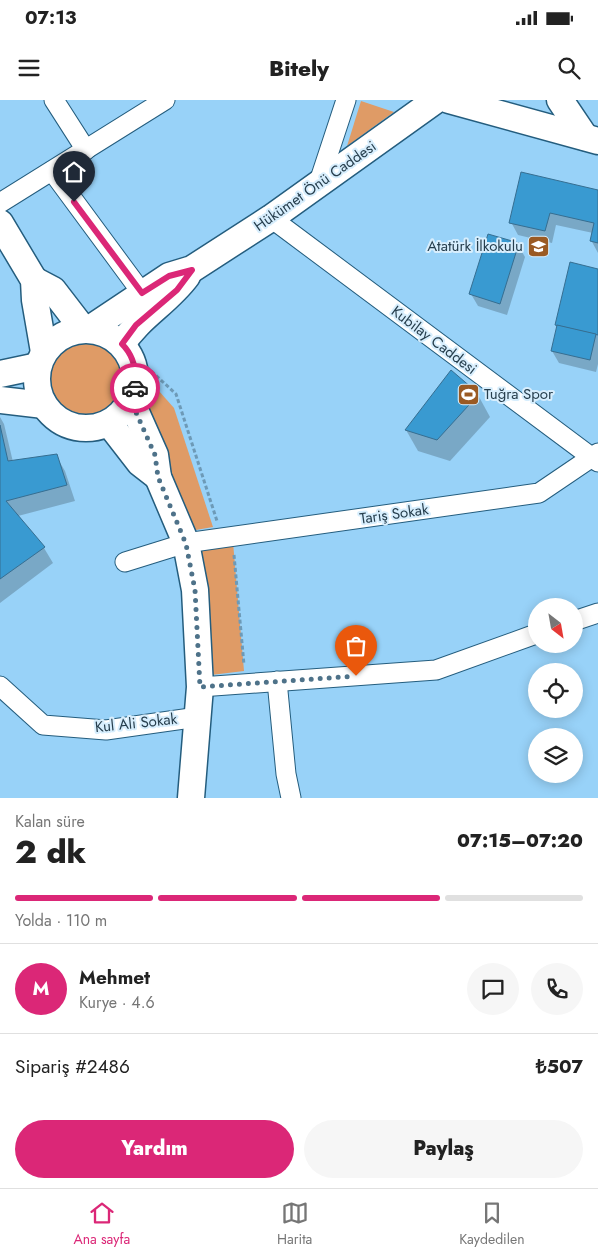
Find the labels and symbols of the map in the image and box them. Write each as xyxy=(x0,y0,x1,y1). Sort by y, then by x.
street label: Hükümet Önü Caddesi xyxy=(249,135,381,237)
pin xyxy=(53,151,95,202)
school or university icon: Atatürk İlkokulu xyxy=(527,234,551,258)
place label: Atatürk İlkokulu xyxy=(427,235,523,257)
street label: Kubilay Caddesi xyxy=(387,300,481,380)
courier xyxy=(110,363,160,413)
sports icon: Tuğra Spor xyxy=(456,382,480,406)
place label: Tuğra Spor xyxy=(484,383,554,405)
street label: Tariş Sokak xyxy=(358,498,430,530)
north arrow xyxy=(528,598,582,652)
pin xyxy=(335,625,377,676)
street label: Kul Ali Sokak xyxy=(94,708,179,738)

